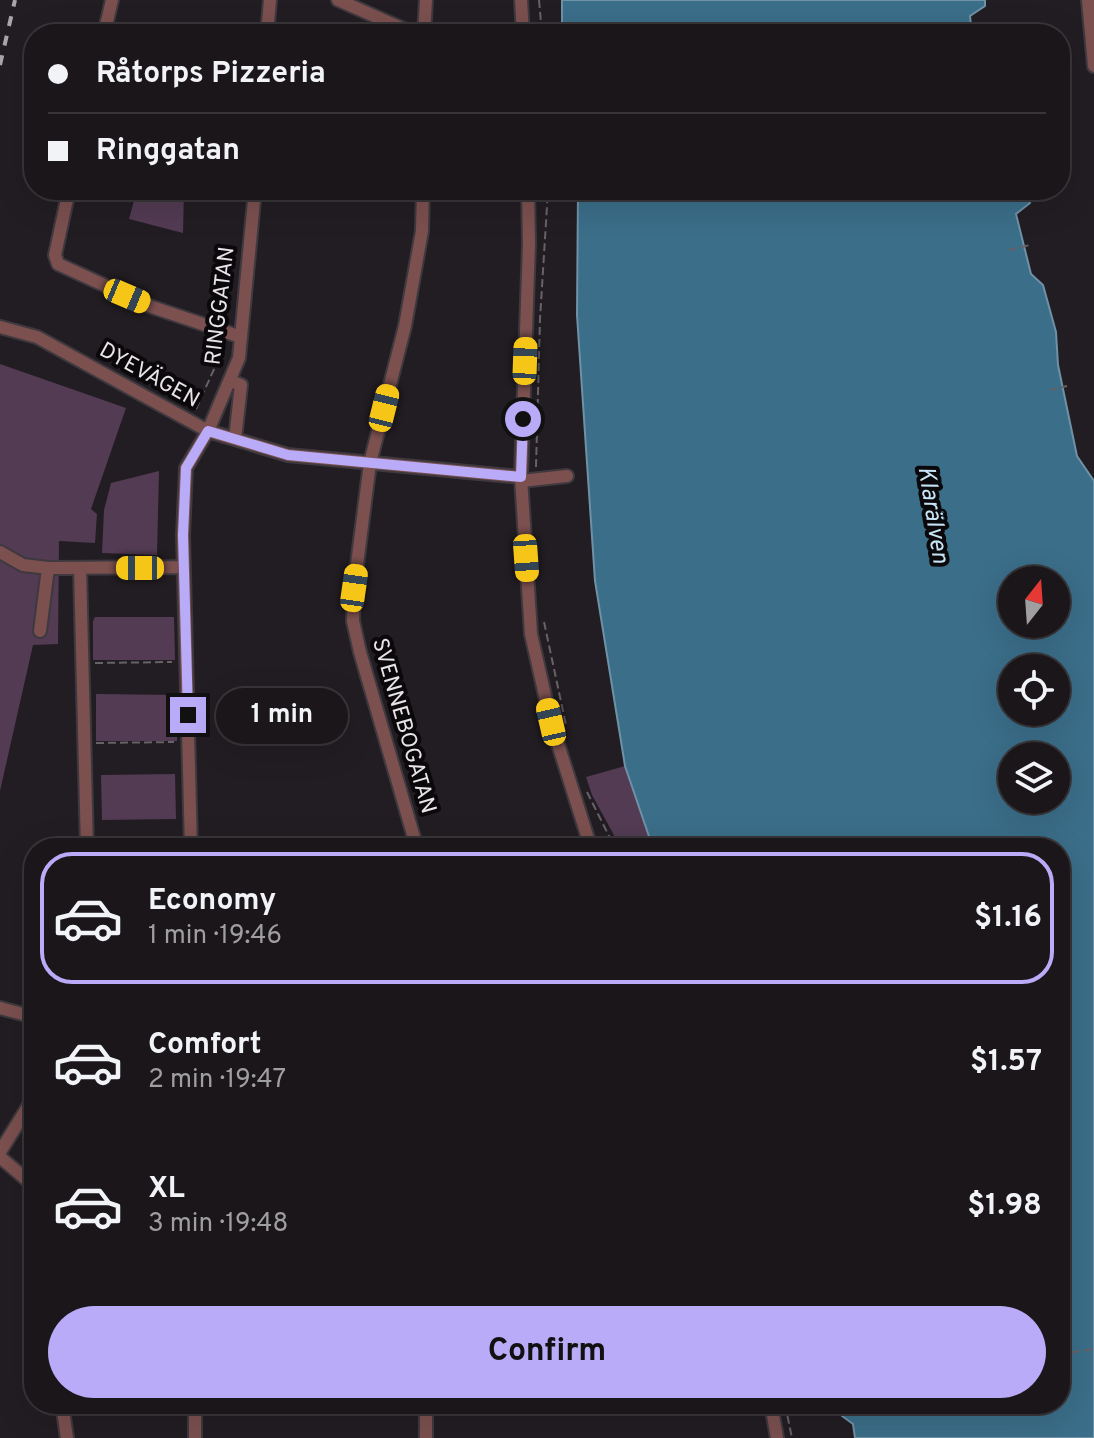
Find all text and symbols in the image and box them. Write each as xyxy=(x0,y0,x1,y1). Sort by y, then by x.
text: Råtorps Pizzeria xyxy=(96,56,326,93)
text: Ringgatan xyxy=(96,133,240,170)
street label: RINGGATAN xyxy=(200,245,242,367)
car xyxy=(100,276,154,316)
street label: DYEVÄGEN xyxy=(94,336,205,415)
car xyxy=(512,337,538,385)
car xyxy=(367,382,401,434)
route start xyxy=(505,401,541,437)
water label: Klarälven xyxy=(910,464,954,566)
car xyxy=(512,533,540,583)
car xyxy=(116,556,164,580)
car xyxy=(339,563,369,613)
north arrow xyxy=(998,566,1070,638)
map controls xyxy=(998,566,1070,814)
street label: SVENNEBOGATAN xyxy=(365,635,441,817)
button: locate xyxy=(998,654,1070,726)
callout: 1 min xyxy=(216,687,348,743)
car xyxy=(534,696,568,748)
route end xyxy=(170,697,206,733)
text: 1 min xyxy=(251,699,313,732)
button: layers xyxy=(998,742,1070,814)
icon: car xyxy=(52,882,124,954)
text: Economy xyxy=(148,883,276,920)
text: $1.16 xyxy=(974,900,1042,937)
text: 1 min · 19:46 xyxy=(148,920,282,953)
icon: car xyxy=(52,1026,124,1098)
text: Comfort xyxy=(148,1027,261,1064)
text: $1.57 xyxy=(970,1044,1042,1081)
text: 2 min · 19:47 xyxy=(148,1064,286,1097)
icon: car xyxy=(52,1170,124,1242)
text: XL xyxy=(148,1171,185,1208)
text: $1.98 xyxy=(967,1188,1042,1225)
text: 3 min · 19:48 xyxy=(148,1208,288,1241)
button: Confirm xyxy=(48,1306,1046,1398)

